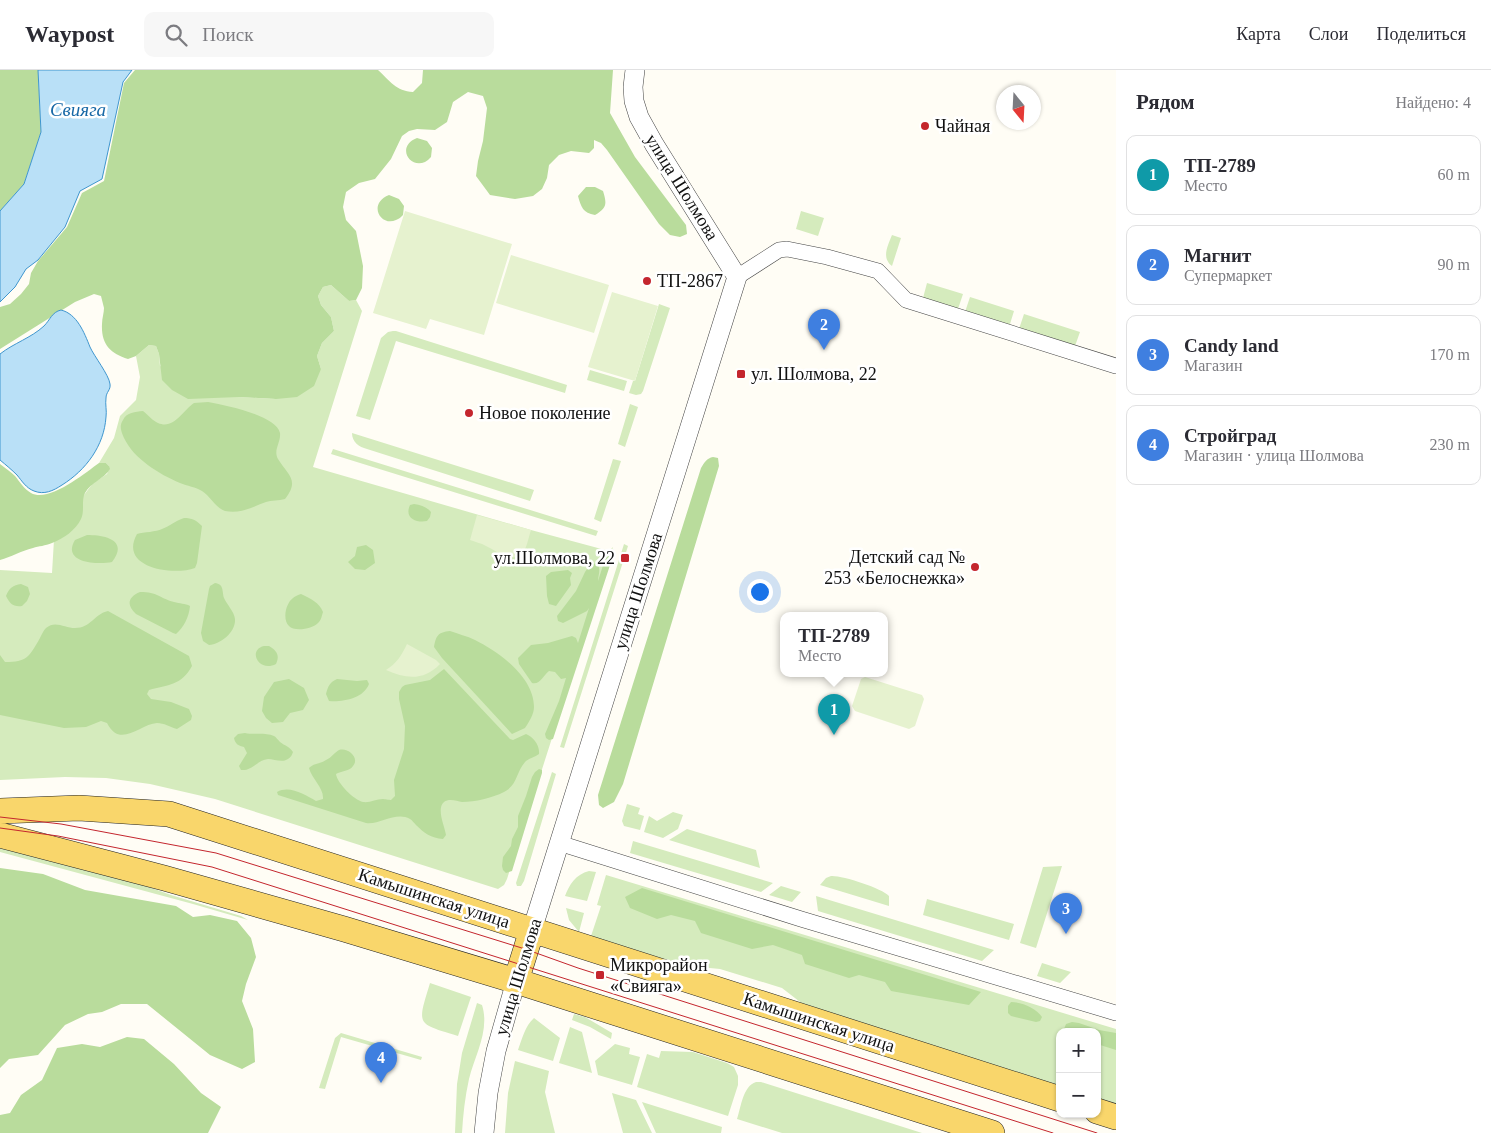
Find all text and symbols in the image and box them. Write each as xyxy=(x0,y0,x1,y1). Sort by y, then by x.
search box xyxy=(144,12,494,57)
text: Waypost xyxy=(25,21,114,47)
icon: search xyxy=(162,21,190,49)
text: Поиск xyxy=(202,24,253,45)
text: Карта xyxy=(1236,24,1281,44)
text: Слои xyxy=(1309,24,1348,44)
text: Поделиться xyxy=(1376,24,1466,44)
north arrow xyxy=(996,85,1041,130)
text: Рядом xyxy=(1136,90,1195,114)
text: Найдено: 4 xyxy=(1396,94,1471,111)
water label: Свияга xyxy=(50,99,106,120)
place label: Чайная xyxy=(935,116,990,136)
marker: Чайная xyxy=(919,120,931,132)
street label: улица Шолмова xyxy=(641,130,723,244)
text: ТП-2789 xyxy=(1184,155,1256,176)
text: 1 xyxy=(1149,166,1157,183)
text: 60 m xyxy=(1438,166,1470,183)
text: Место xyxy=(1184,177,1227,194)
text: Магнит xyxy=(1184,245,1251,266)
text: 2 xyxy=(1149,256,1157,273)
text: 90 m xyxy=(1438,256,1470,273)
text: Супермаркет xyxy=(1184,267,1272,284)
place label: ТП-2867 xyxy=(657,271,723,291)
marker: ТП-2867 xyxy=(641,275,653,287)
pin: 2 xyxy=(808,309,840,350)
text: Candy land xyxy=(1184,335,1279,356)
text: 3 xyxy=(1149,346,1157,363)
text: 170 m xyxy=(1430,346,1470,363)
text: Магазин xyxy=(1184,357,1242,374)
place label: ул. Шолмова, 22 xyxy=(751,364,877,384)
marker: ул. Шолмова, 22 xyxy=(735,368,747,380)
place label: Новое поколение xyxy=(479,403,611,423)
marker: Новое поколение xyxy=(463,407,475,419)
text: Стройград xyxy=(1184,425,1276,446)
text: 4 xyxy=(1149,436,1157,453)
text: 230 m xyxy=(1430,436,1470,453)
text: Магазин · улица Шолмова xyxy=(1184,447,1364,464)
street label: улица Шолмова xyxy=(610,530,666,652)
place label: Детский сад № 253 «Белоснежка» xyxy=(824,547,965,588)
place label: ул.Шолмова, 22 xyxy=(494,548,615,568)
marker: ул.Шолмова, 22 xyxy=(619,552,631,564)
marker: Детский сад № 253 «Белоснежка» xyxy=(969,561,981,573)
your location xyxy=(747,579,773,605)
popup xyxy=(780,612,888,677)
text: ТП-2789 xyxy=(798,625,870,646)
text: Место xyxy=(798,647,842,664)
pin: 1 xyxy=(818,694,850,735)
street label: Камышинская улица xyxy=(356,864,512,932)
pin: 3 xyxy=(1050,893,1082,934)
street label: улица Шолмова xyxy=(491,916,545,1038)
place label: Микрорайон «Свияга» xyxy=(610,955,708,996)
marker: Микрорайон «Свияга» xyxy=(594,969,606,981)
street label: Камышинская улица xyxy=(741,988,897,1056)
map controls xyxy=(1056,1028,1101,1118)
button: + xyxy=(1056,1028,1101,1073)
pin: 4 xyxy=(365,1042,397,1083)
button: − xyxy=(1056,1073,1101,1118)

